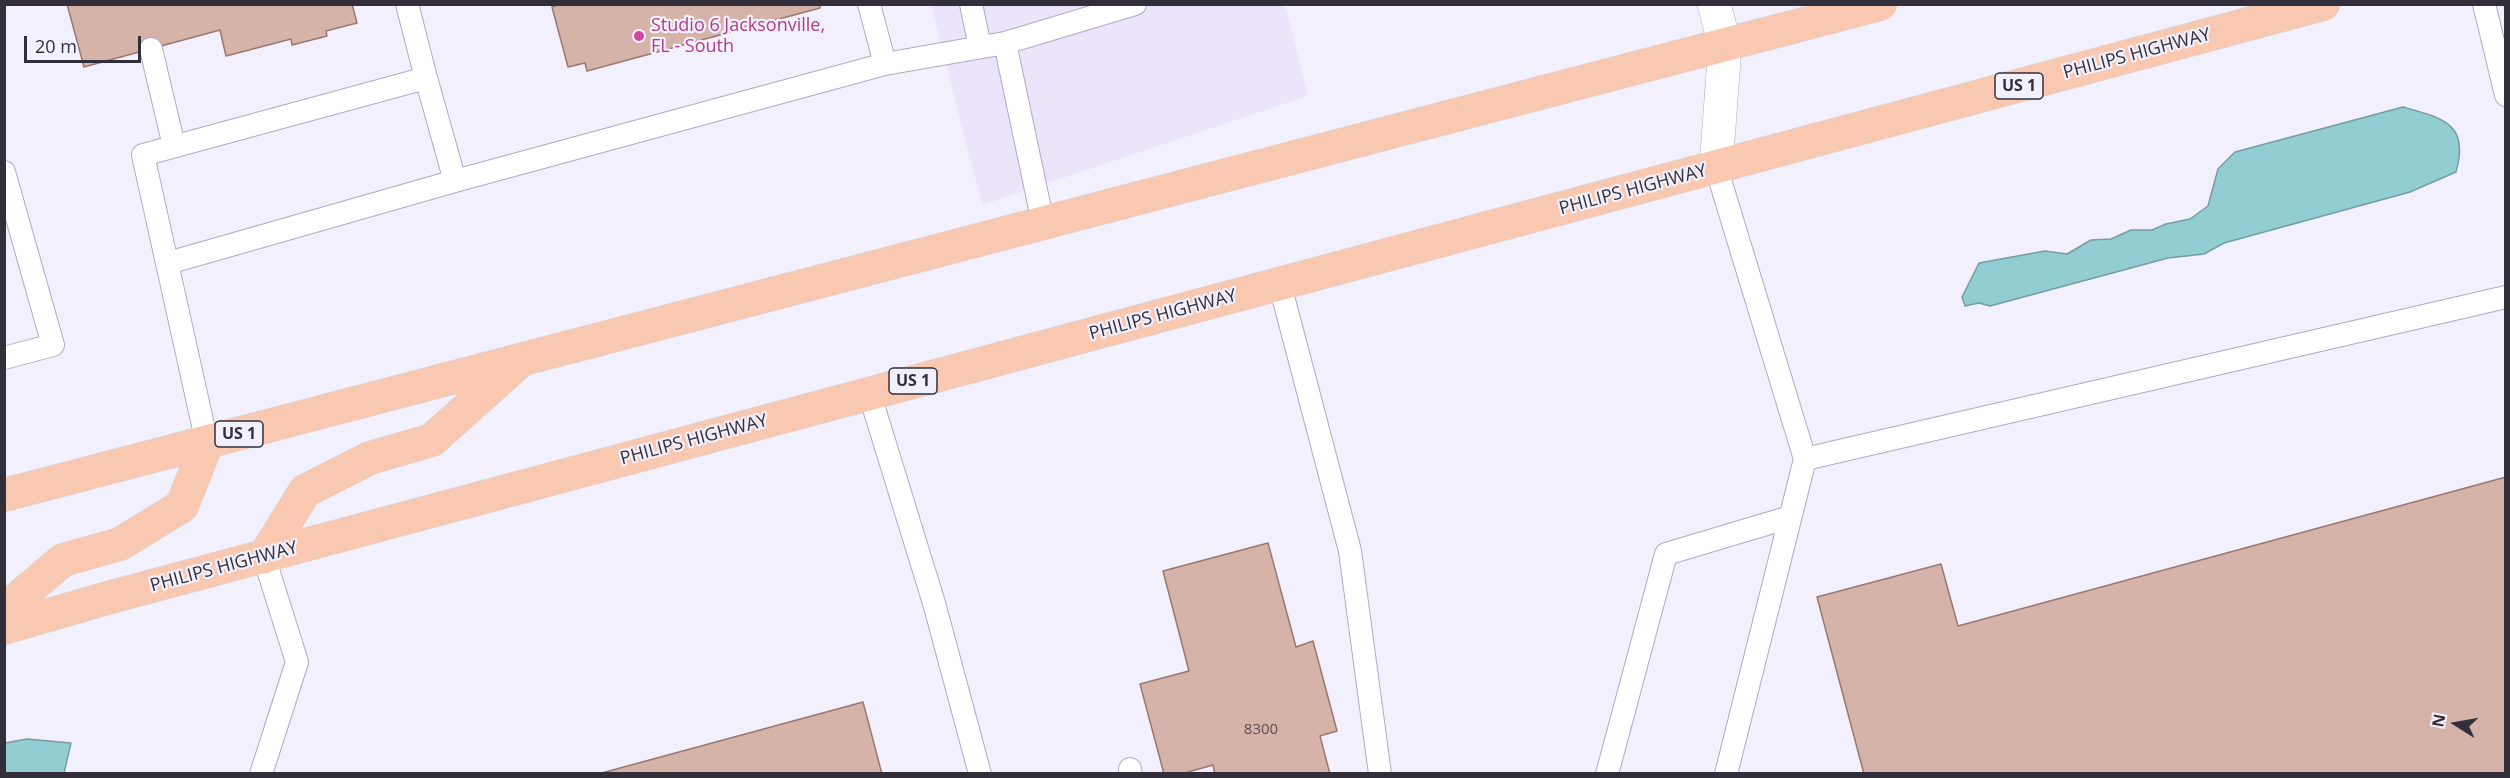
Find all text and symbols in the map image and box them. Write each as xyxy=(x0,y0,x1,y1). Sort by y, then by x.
place label: Studio 6 Jacksonville, FL - South xyxy=(651,15,825,57)
scale bar xyxy=(27,24,144,62)
street label: PHILIPS HIGHWAY xyxy=(2061,24,2213,84)
marker: Studio 6 Jacksonville, FL - South xyxy=(632,29,646,43)
text: 20 m xyxy=(35,34,77,58)
road number: US 1 xyxy=(1995,73,2043,99)
street label: PHILIPS HIGHWAY xyxy=(1557,160,1709,220)
street label: PHILIPS HIGHWAY xyxy=(1087,285,1239,345)
road number: US 1 xyxy=(889,368,937,394)
street label: PHILIPS HIGHWAY xyxy=(618,410,770,470)
road number: US 1 xyxy=(215,421,263,447)
street label: PHILIPS HIGHWAY xyxy=(148,537,300,597)
north arrow xyxy=(2426,694,2486,754)
text: N xyxy=(2426,712,2450,729)
house number: 8300 xyxy=(1244,721,1278,739)

